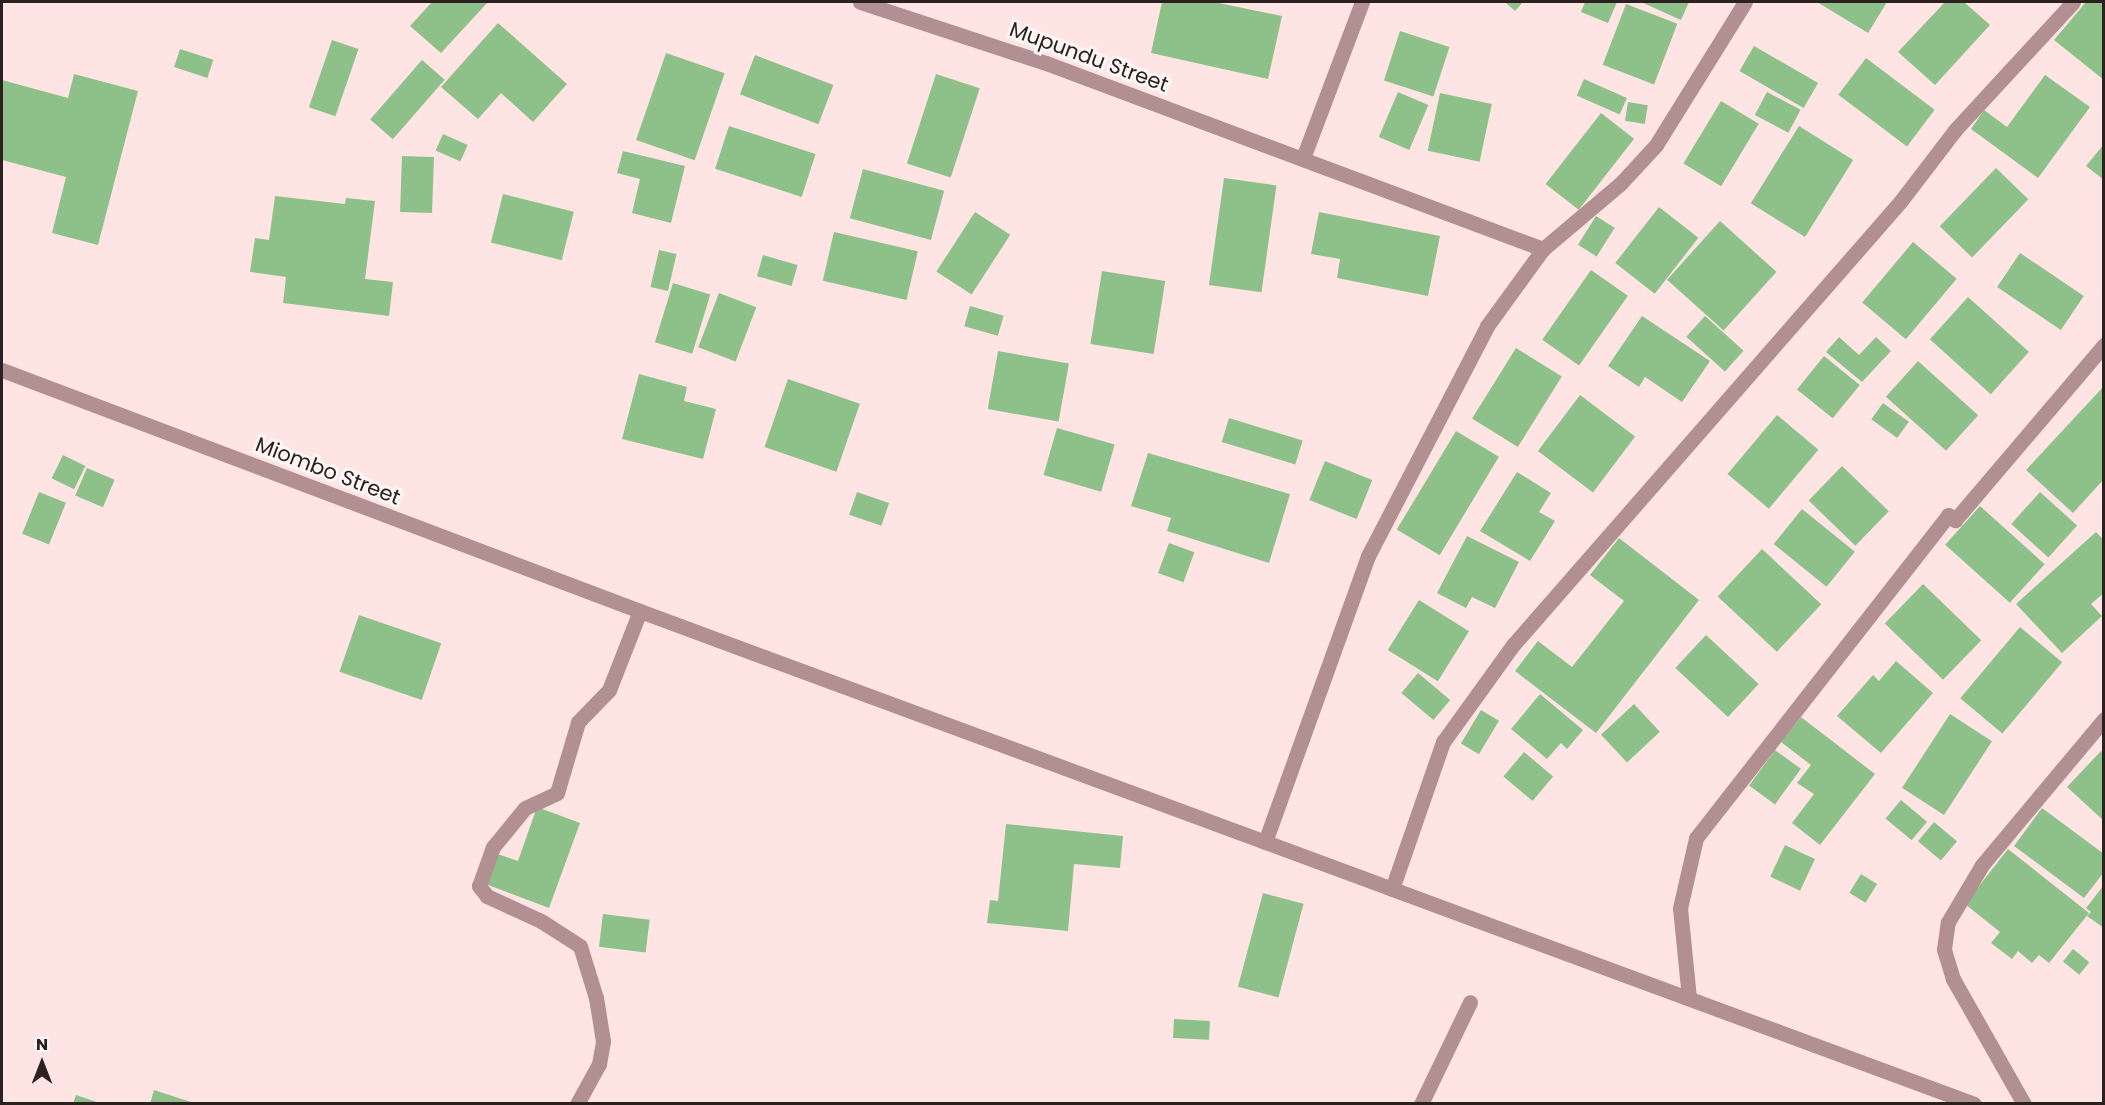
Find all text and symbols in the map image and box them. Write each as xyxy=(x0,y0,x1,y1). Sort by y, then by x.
street label: Mupundu Street xyxy=(1006,17,1172,97)
street label: Miombo Street xyxy=(252,432,404,510)
north arrow xyxy=(12,1033,72,1093)
text: N xyxy=(36,1033,48,1056)

